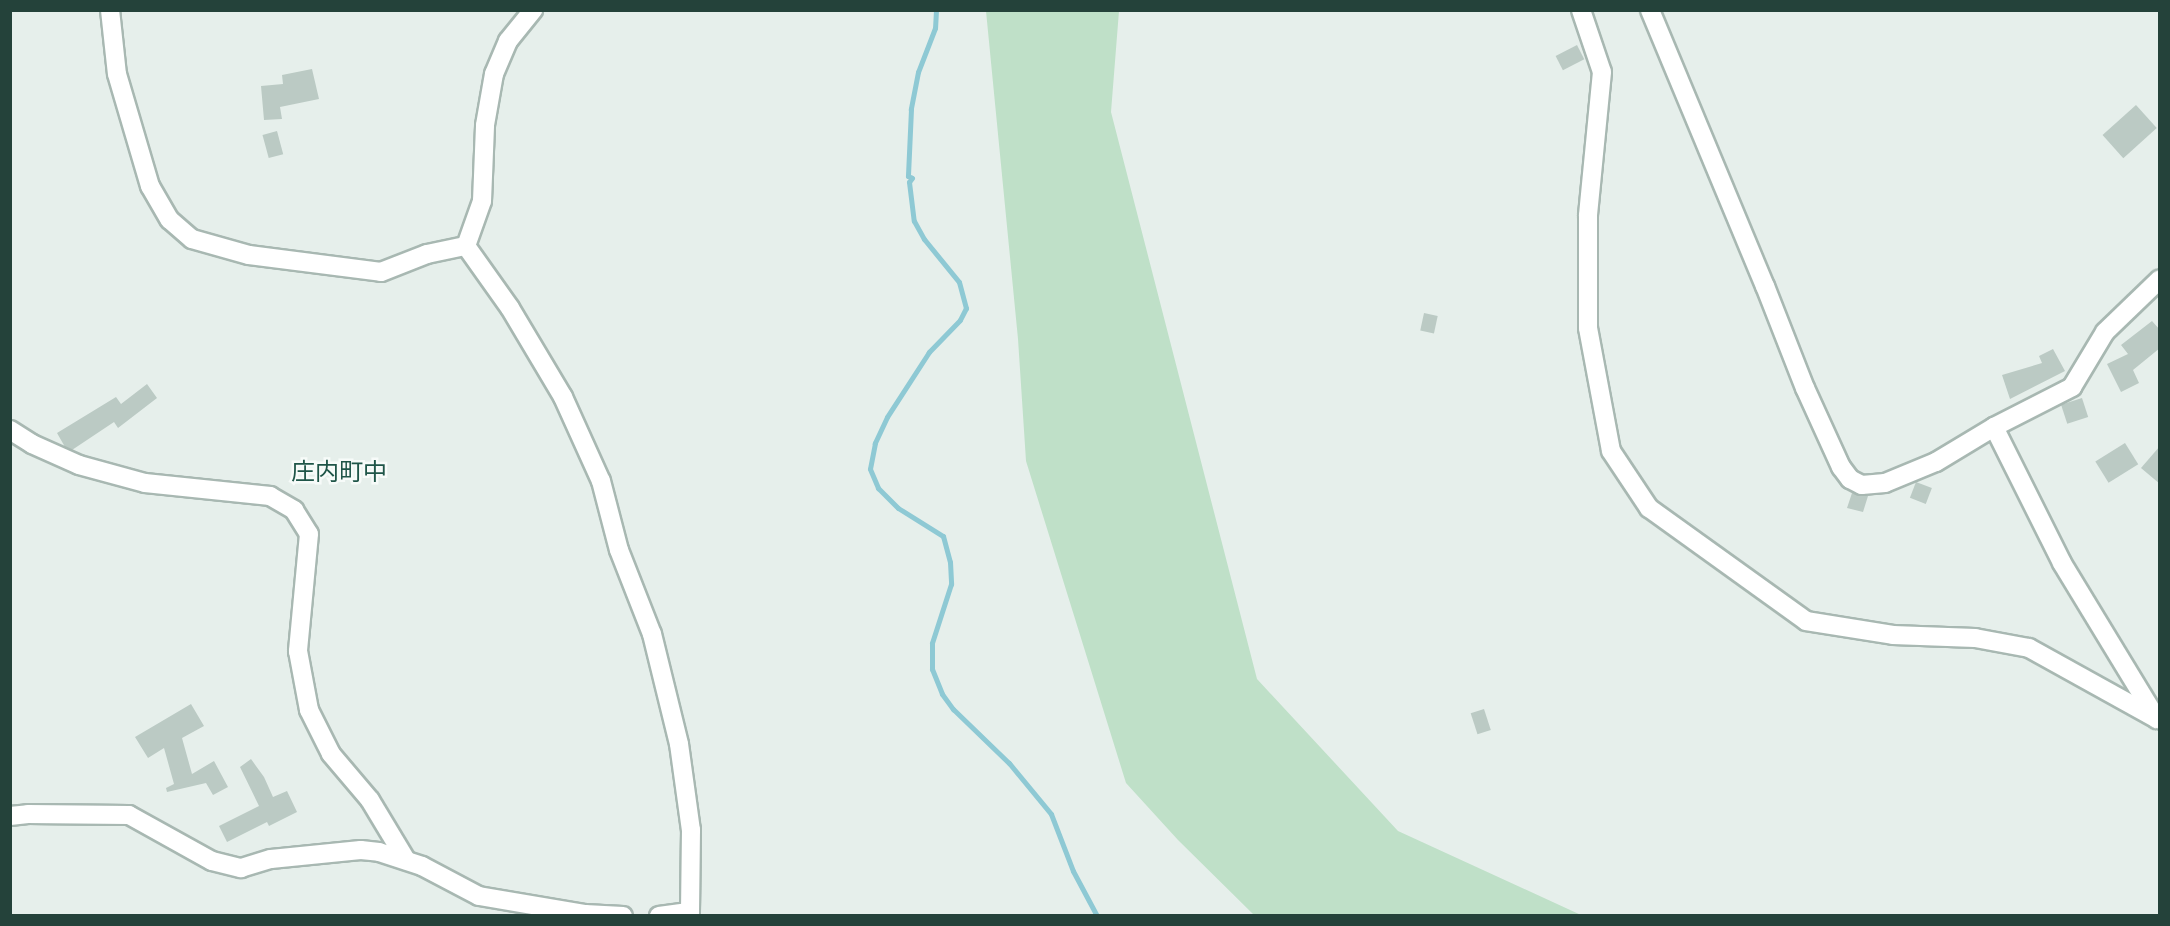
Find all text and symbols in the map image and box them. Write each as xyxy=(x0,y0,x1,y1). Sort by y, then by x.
district label: 庄内町中 xyxy=(291,459,387,487)

